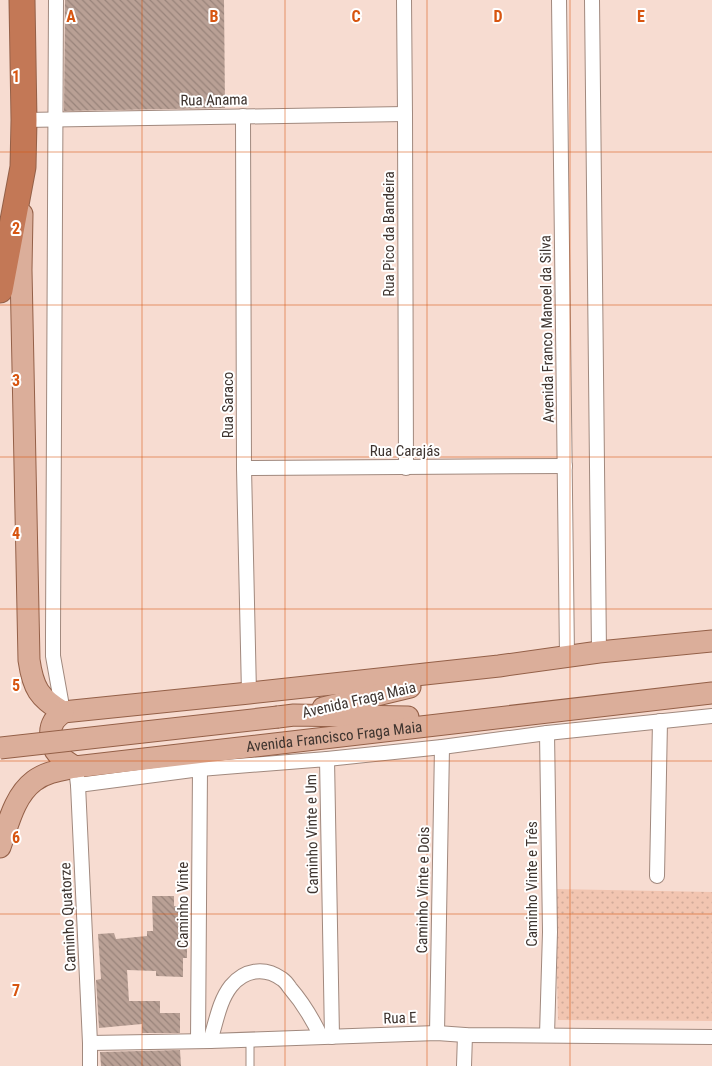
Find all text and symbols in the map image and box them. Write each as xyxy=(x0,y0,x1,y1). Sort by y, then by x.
text: A xyxy=(66,7,76,26)
text: B xyxy=(210,7,219,26)
text: C xyxy=(351,7,361,26)
text: D xyxy=(493,7,503,26)
text: E xyxy=(637,7,645,26)
text: 1 xyxy=(12,67,20,86)
street label: Rua Anama xyxy=(180,90,248,110)
street label: Rua Pico da Bandeira xyxy=(380,171,398,297)
text: 2 xyxy=(12,219,20,238)
street label: Avenida Franco Manoel da Silva xyxy=(536,235,558,423)
text: 3 xyxy=(12,371,20,390)
street label: Rua Saraco xyxy=(219,372,237,438)
street label: Rua Carajás xyxy=(370,442,440,460)
text: 4 xyxy=(12,524,20,543)
text: 5 xyxy=(12,676,20,695)
street label: Avenida Fraga Maia xyxy=(300,678,418,722)
street label: Avenida Francisco Fraga Maia xyxy=(245,718,423,756)
street label: Caminho Vinte e Um xyxy=(302,774,322,894)
street label: Caminho Vinte e Três xyxy=(523,821,541,947)
street label: Caminho Vinte e Dois xyxy=(413,826,433,954)
text: 6 xyxy=(12,828,20,847)
street label: Caminho Quatorze xyxy=(56,862,80,972)
street label: Caminho Vinte xyxy=(174,862,192,948)
text: 7 xyxy=(12,981,20,1000)
street label: Rua E xyxy=(383,1008,417,1028)

